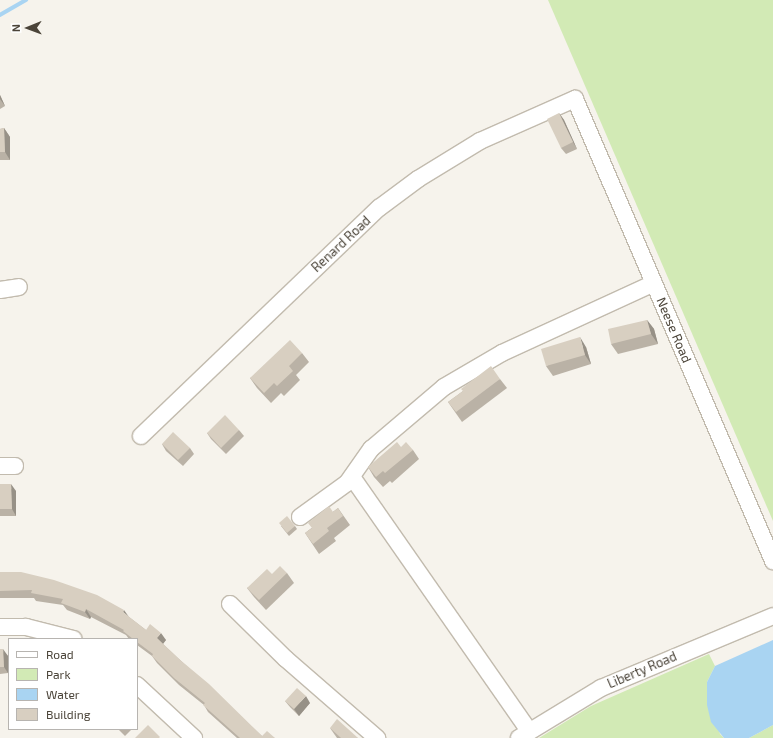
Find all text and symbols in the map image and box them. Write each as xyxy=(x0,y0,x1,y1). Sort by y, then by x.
north arrow xyxy=(8,8,48,48)
text: N xyxy=(9,24,22,32)
street label: Renard Road xyxy=(308,213,374,275)
street label: Neese Road xyxy=(653,295,695,365)
legend xyxy=(8,638,138,730)
text: Road xyxy=(46,647,74,661)
street label: Liberty Road xyxy=(605,648,679,692)
text: Park xyxy=(46,667,71,681)
text: Water xyxy=(46,687,80,701)
text: Building xyxy=(46,707,90,721)

